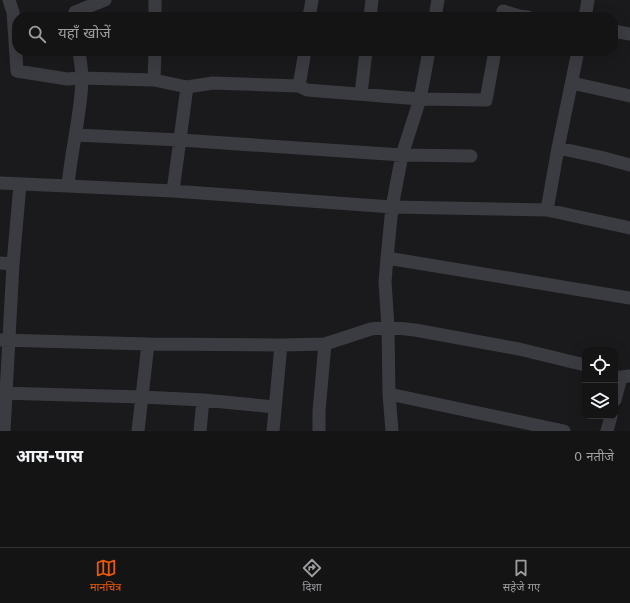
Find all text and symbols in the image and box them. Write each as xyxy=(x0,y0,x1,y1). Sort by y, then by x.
search box xyxy=(12,12,618,56)
icon: search xyxy=(26,23,48,45)
text: यहाँ खोजें xyxy=(58,24,111,42)
map controls xyxy=(582,347,618,419)
button: locate xyxy=(582,347,618,383)
button: layers xyxy=(582,383,618,419)
text: आस-पास xyxy=(16,446,83,466)
text: 0 नतीजे xyxy=(574,449,614,464)
tab: मानचित्र xyxy=(90,557,121,595)
tab: दिशा xyxy=(301,557,323,595)
tab: सहेजे गए xyxy=(503,557,540,595)

